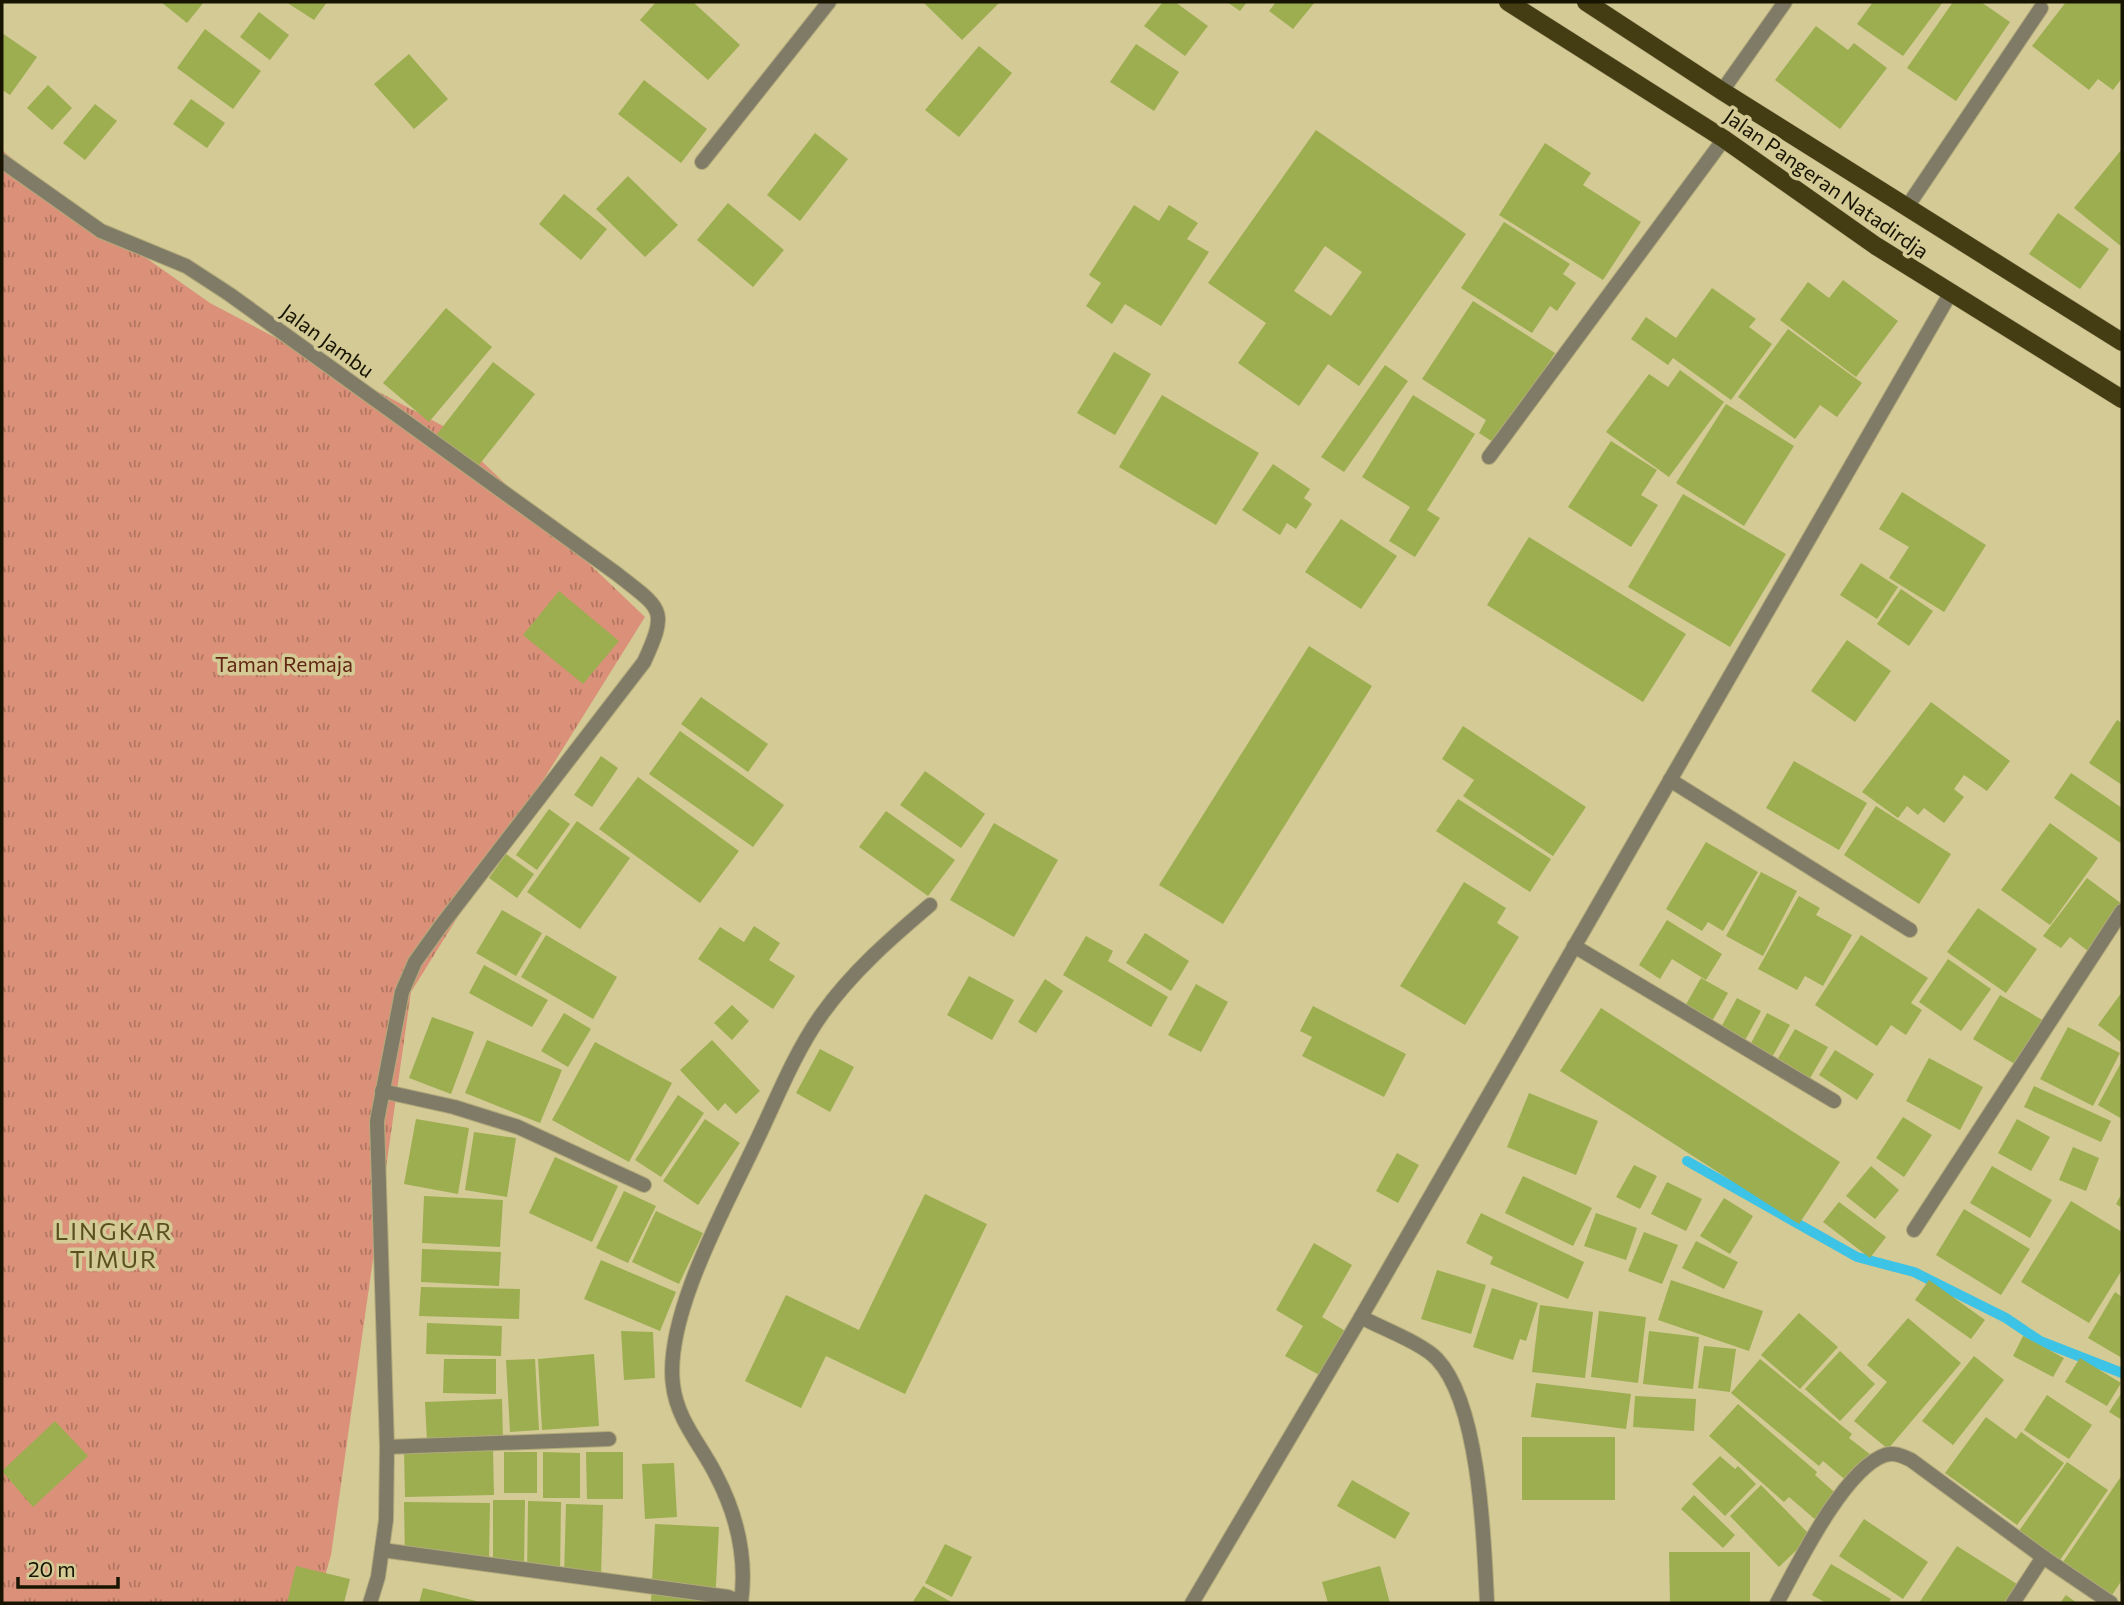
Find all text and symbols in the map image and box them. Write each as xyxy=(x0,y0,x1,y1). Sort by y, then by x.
street label: Jalan Pangeran Natadirdja xyxy=(1720,103,1934,263)
street label: Jalan Jambu xyxy=(277,298,379,382)
park label: Taman Remaja xyxy=(215,651,353,676)
district label: LINGKAR TIMUR xyxy=(55,1216,173,1273)
scale bar xyxy=(18,1546,117,1590)
text: 20 m xyxy=(28,1556,76,1581)

